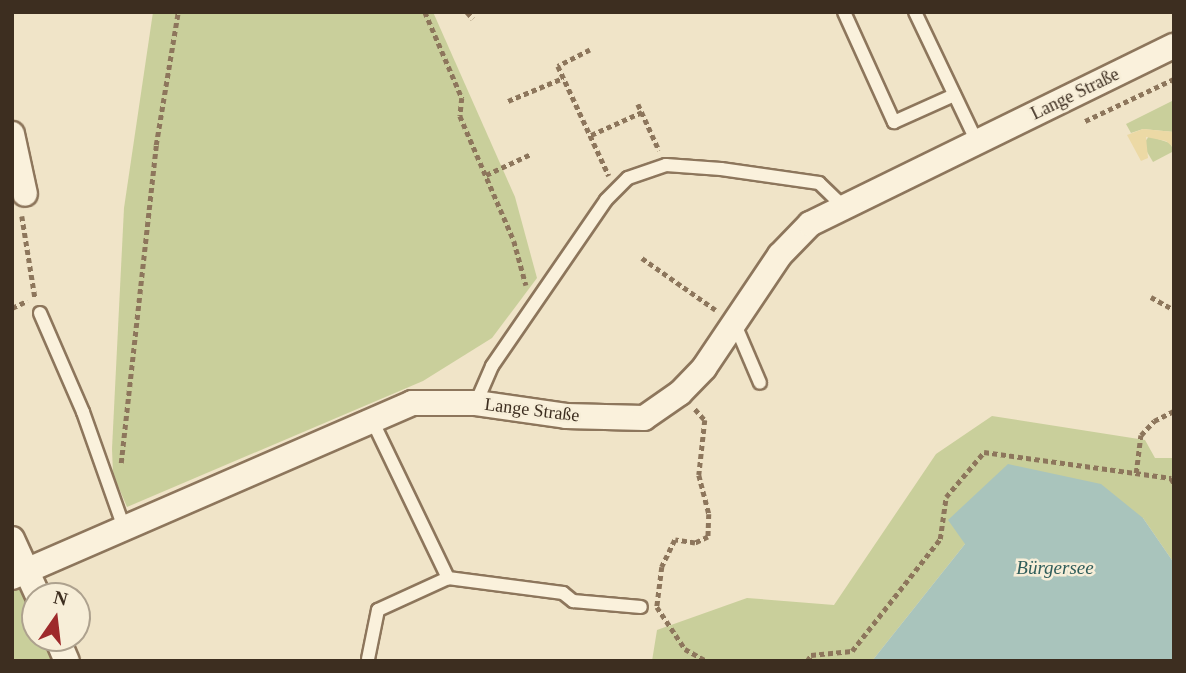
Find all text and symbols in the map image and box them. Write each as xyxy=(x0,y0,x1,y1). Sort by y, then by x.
street label: Lange Straße xyxy=(1027,63,1123,125)
street label: Lange Straße xyxy=(483,393,581,427)
water label: Bürgersee xyxy=(1016,557,1094,579)
north arrow xyxy=(21,582,91,652)
text: N xyxy=(52,586,70,610)

